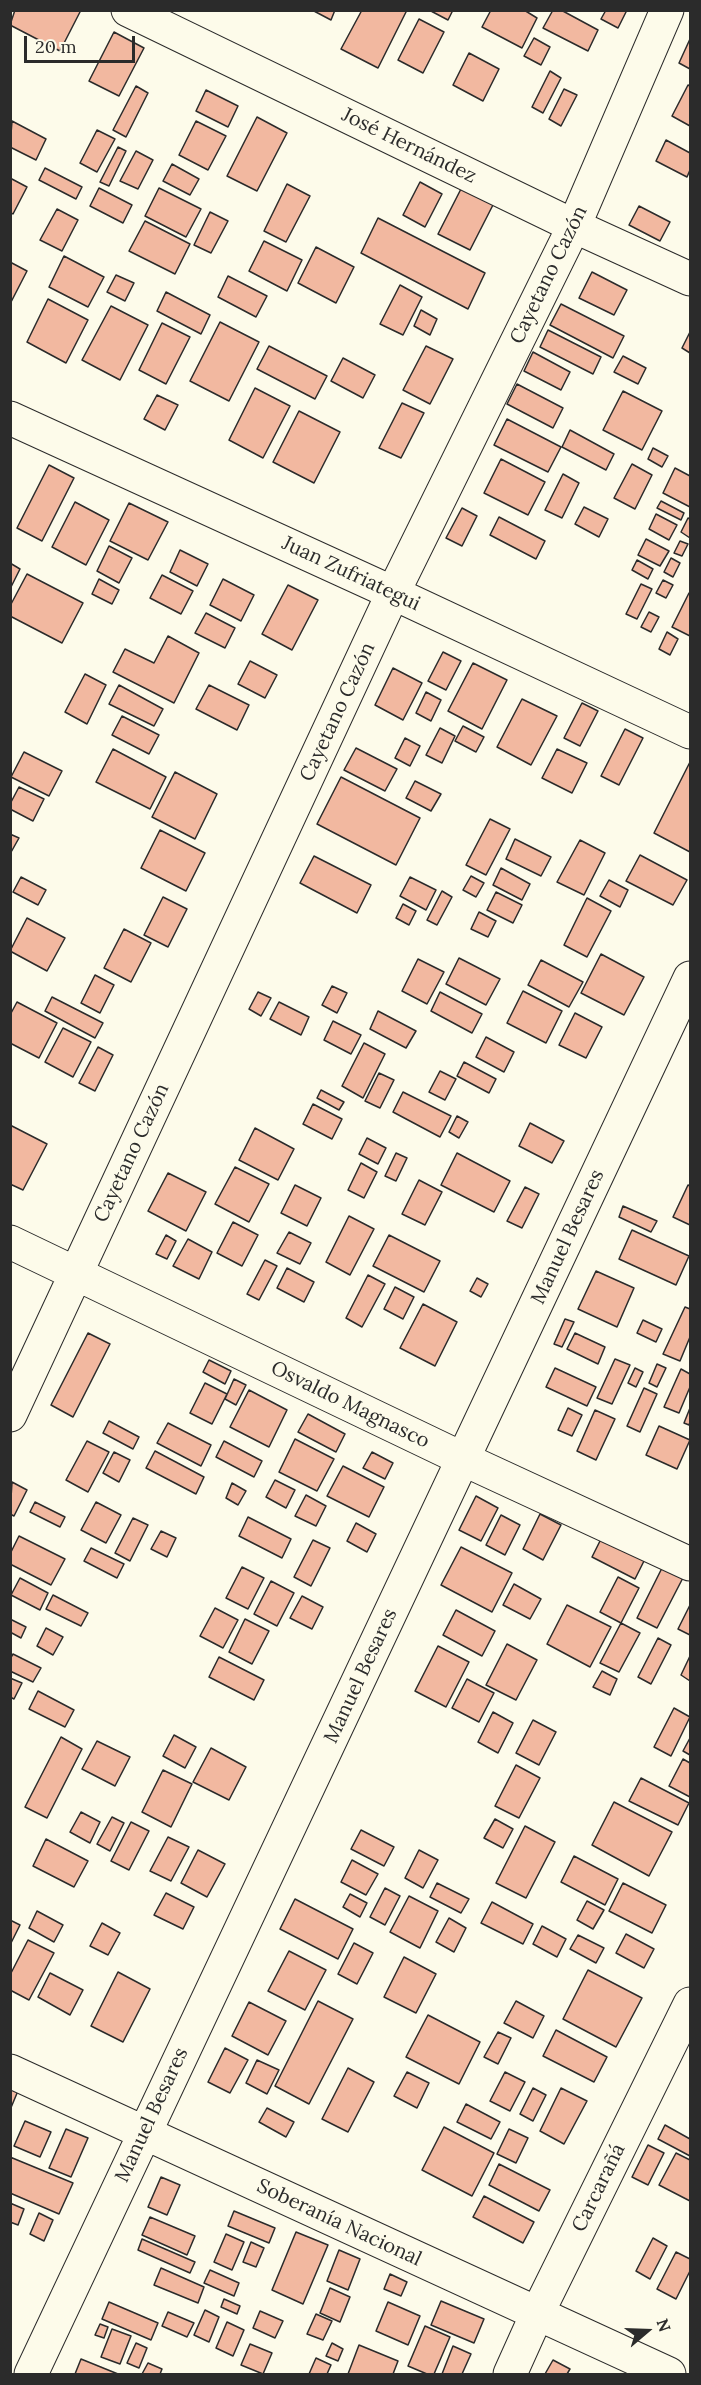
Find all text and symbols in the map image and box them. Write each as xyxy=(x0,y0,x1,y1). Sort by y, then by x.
scale bar xyxy=(27,24,138,62)
text: 20 m xyxy=(35,35,77,58)
street label: José Hernández xyxy=(338,103,480,189)
street label: Cayetano Cazón xyxy=(505,202,593,348)
street label: Juan Zufriategui xyxy=(278,531,424,617)
street label: Cayetano Cazón xyxy=(295,639,381,785)
street label: Cayetano Cazón xyxy=(89,1080,175,1226)
street label: Manuel Besares xyxy=(526,1166,610,1308)
street label: Osvaldo Magnasco xyxy=(267,1356,433,1454)
street label: Manuel Besares xyxy=(319,1605,403,1747)
street label: Manuel Besares xyxy=(110,2044,194,2186)
street label: Carcarañá xyxy=(567,2140,631,2236)
street label: Soberanía Nacional xyxy=(253,2174,425,2272)
north arrow xyxy=(617,2301,677,2361)
text: N xyxy=(653,2316,675,2334)

